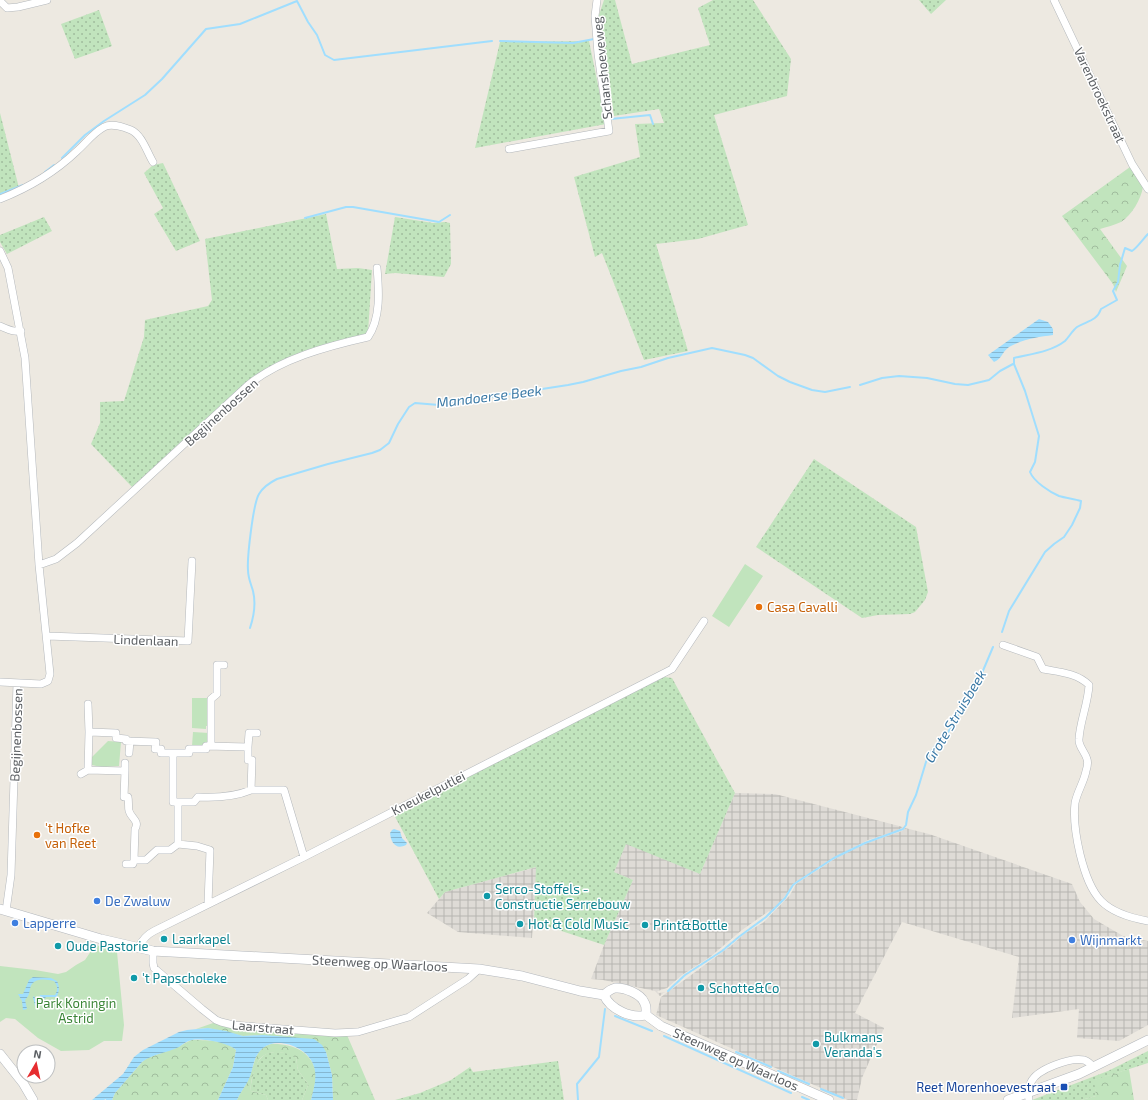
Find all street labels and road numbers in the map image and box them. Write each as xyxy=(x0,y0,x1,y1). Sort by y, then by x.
street label: Schanshoeveweg xyxy=(589,16,615,120)
street label: Varenbroekstraat xyxy=(1071,45,1129,145)
street label: Begijnenbossen xyxy=(181,375,261,449)
street label: Lindenlaan xyxy=(113,631,179,649)
street label: Begijnenbossen xyxy=(6,688,26,782)
street label: Kneukelputlei xyxy=(388,768,468,818)
street label: Steenweg op Waarloos xyxy=(312,951,448,975)
street label: Laarstraat xyxy=(231,1016,295,1038)
street label: Steenweg op Waarloos xyxy=(671,1024,801,1094)

